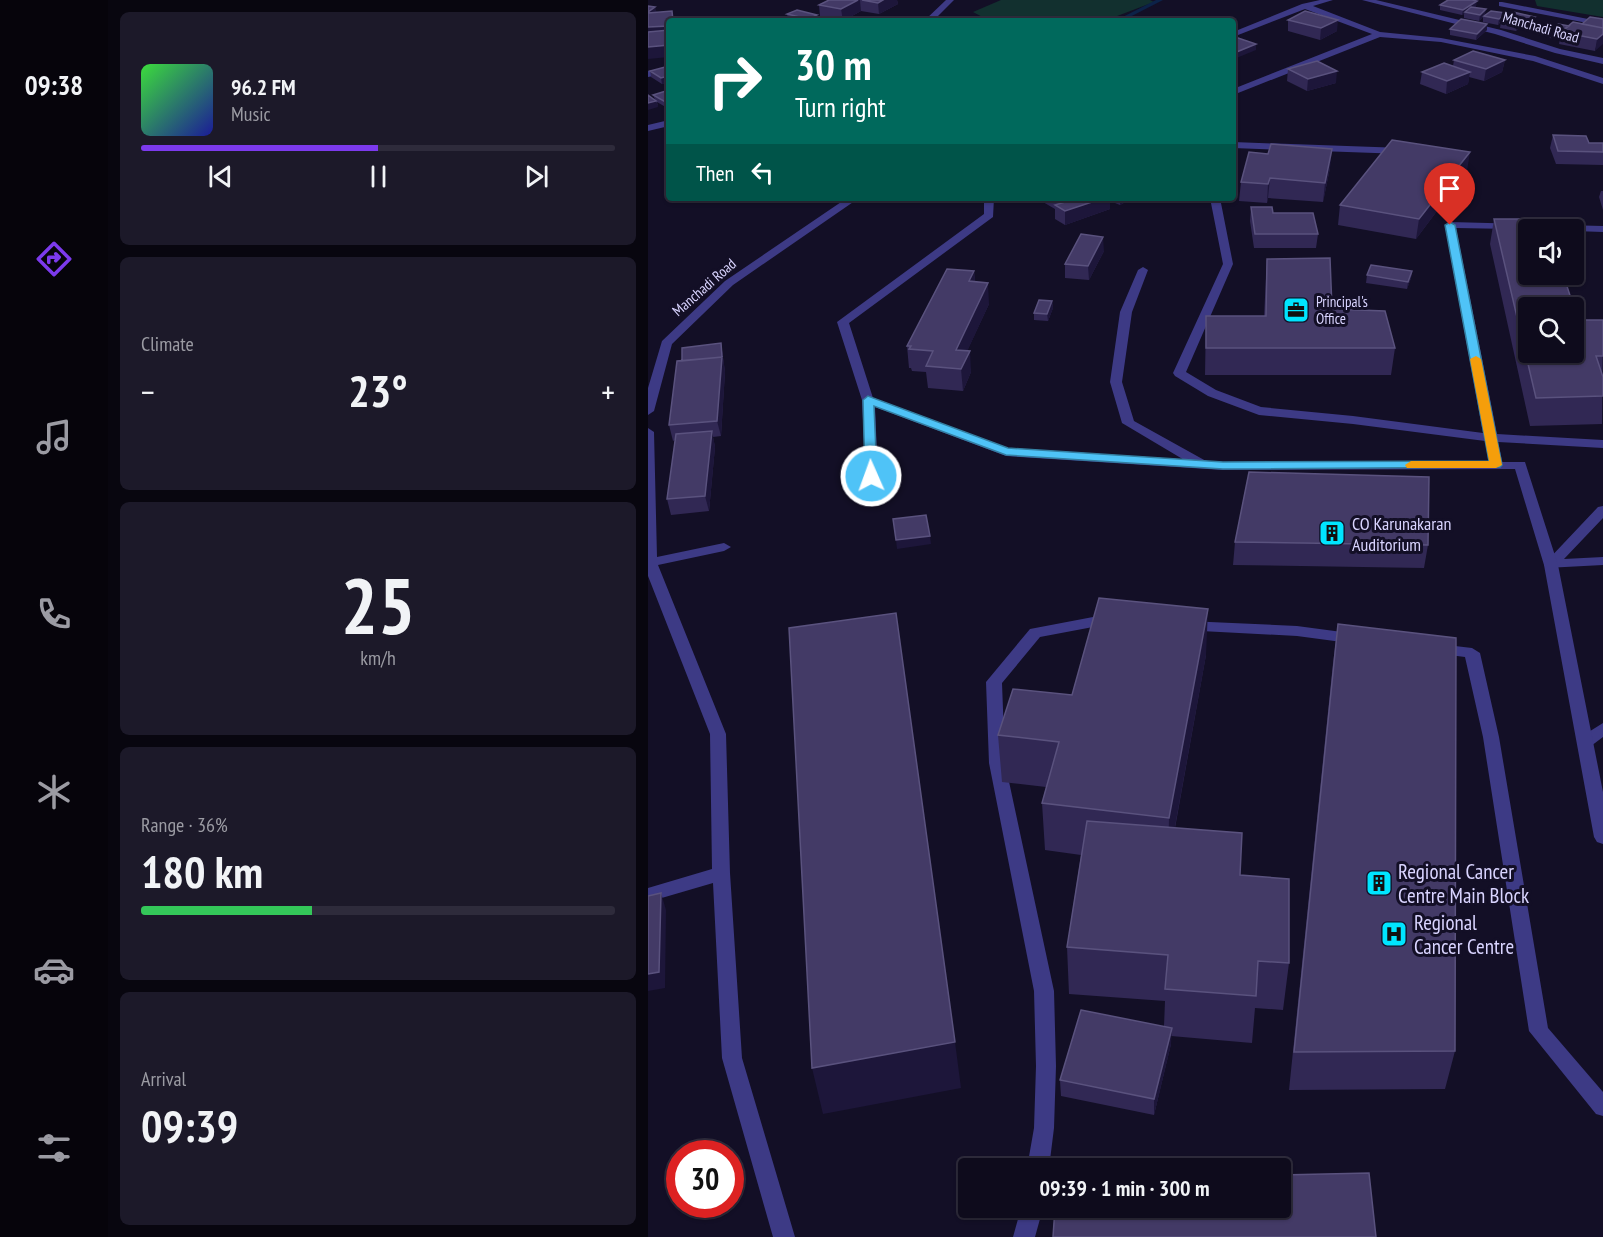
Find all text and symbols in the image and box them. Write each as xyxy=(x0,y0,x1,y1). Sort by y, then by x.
street label: Manchadi Road xyxy=(1501,7,1581,47)
text: 30 m xyxy=(795,37,872,92)
icon: right xyxy=(696,42,774,120)
text: 09:38 xyxy=(25,68,83,102)
text: 96.2 FM xyxy=(231,73,296,101)
text: Turn right xyxy=(795,90,886,124)
text: Music xyxy=(231,101,271,127)
icon: left xyxy=(746,156,779,189)
text: Then xyxy=(696,159,734,187)
icon: previous xyxy=(204,160,237,193)
icon: pause xyxy=(362,160,395,193)
icon: next xyxy=(520,160,553,193)
pin xyxy=(1424,163,1475,225)
icon: arrive xyxy=(1433,172,1466,205)
map controls xyxy=(1518,219,1584,363)
button: sound xyxy=(1518,219,1584,285)
icon: directions xyxy=(33,238,75,280)
street label: Manchadi Road xyxy=(668,254,740,320)
place label: Principal's Office xyxy=(1316,292,1368,328)
office icon: Principal's Office xyxy=(1281,295,1311,325)
button: search xyxy=(1518,297,1584,363)
text: Climate xyxy=(141,331,194,357)
text: 23° xyxy=(348,361,408,419)
text: − xyxy=(141,370,155,413)
text: + xyxy=(601,370,615,413)
icon: music xyxy=(33,416,75,458)
position arrow xyxy=(839,444,903,508)
place label: CO Karunakaran Auditorium xyxy=(1352,512,1451,556)
building icon: CO Karunakaran Auditorium xyxy=(1317,518,1347,548)
text: 25 xyxy=(341,555,415,656)
icon: phone xyxy=(33,593,75,635)
text: km/h xyxy=(360,645,396,671)
icon: climate xyxy=(33,771,75,813)
text: Range · 36% xyxy=(141,812,228,838)
text: 180 km xyxy=(141,842,263,900)
place label: Regional Cancer Centre Main Block xyxy=(1398,858,1529,909)
building icon: Regional Cancer Centre Main Block xyxy=(1364,868,1394,898)
place label: Regional Cancer Centre xyxy=(1414,909,1514,960)
hospital icon: Regional Cancer Centre xyxy=(1379,919,1409,949)
icon: car xyxy=(33,949,75,991)
text: Arrival xyxy=(141,1066,186,1092)
text: 09:39 xyxy=(141,1096,238,1154)
icon: filters xyxy=(33,1127,75,1169)
speed limit sign: 30 xyxy=(666,1140,744,1218)
text: 09:39 · 1 min · 300 m xyxy=(1039,1174,1210,1202)

